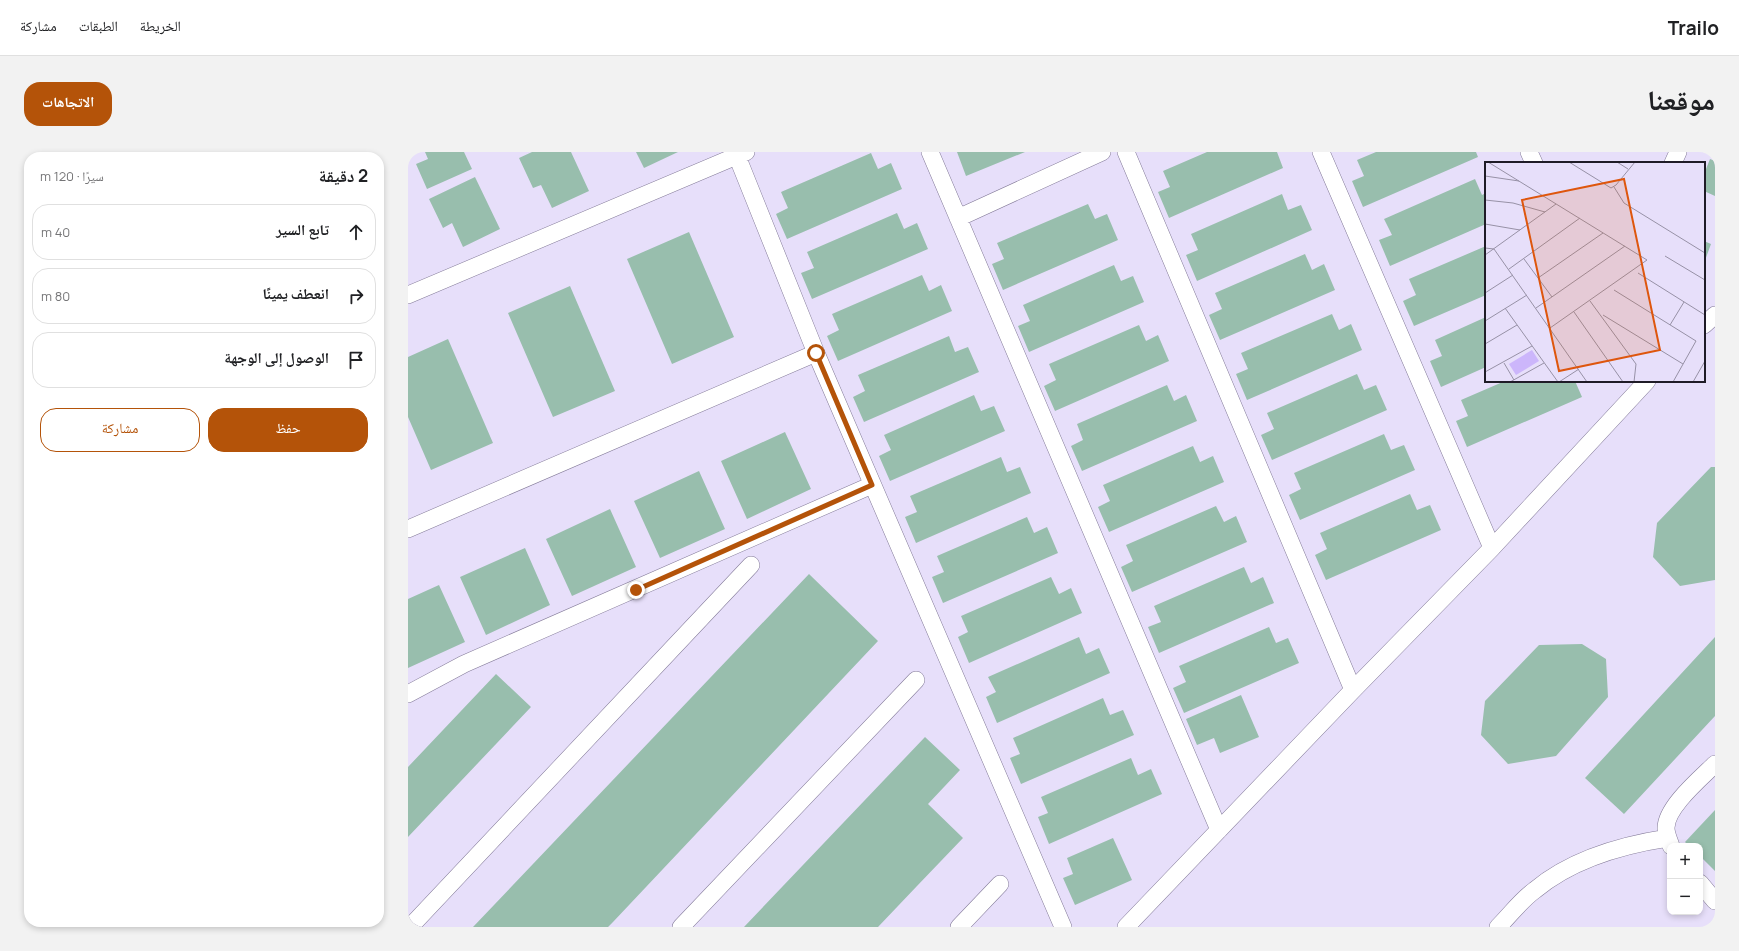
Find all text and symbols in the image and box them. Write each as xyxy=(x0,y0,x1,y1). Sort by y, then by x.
text: Trailo xyxy=(1668,15,1719,41)
text: مشاركة xyxy=(20,16,57,35)
text: الطبقات xyxy=(79,16,118,35)
text: الخريطة xyxy=(140,16,181,35)
text: موقعنا xyxy=(1647,80,1715,118)
button: الاتجاهات xyxy=(24,82,112,126)
inset map xyxy=(1485,162,1705,382)
text: 2 دقيقة xyxy=(319,164,368,187)
text: سيرًا · 120 m xyxy=(40,167,104,185)
text: تابع السير xyxy=(276,219,329,240)
icon: ahead xyxy=(345,221,367,243)
text: 40 m xyxy=(41,223,70,241)
text: انعطف يمينًا xyxy=(262,283,329,304)
icon: right xyxy=(345,285,367,307)
text: 80 m xyxy=(41,287,70,305)
route start xyxy=(807,344,825,362)
text: الوصول إلى الوجهة xyxy=(224,347,329,368)
icon: arrive xyxy=(345,349,367,371)
button: مشاركة xyxy=(40,408,200,452)
button: حفظ xyxy=(208,408,368,452)
route end xyxy=(627,581,645,599)
map controls xyxy=(1667,843,1703,915)
button: + xyxy=(1667,843,1703,879)
button: − xyxy=(1667,879,1703,915)

